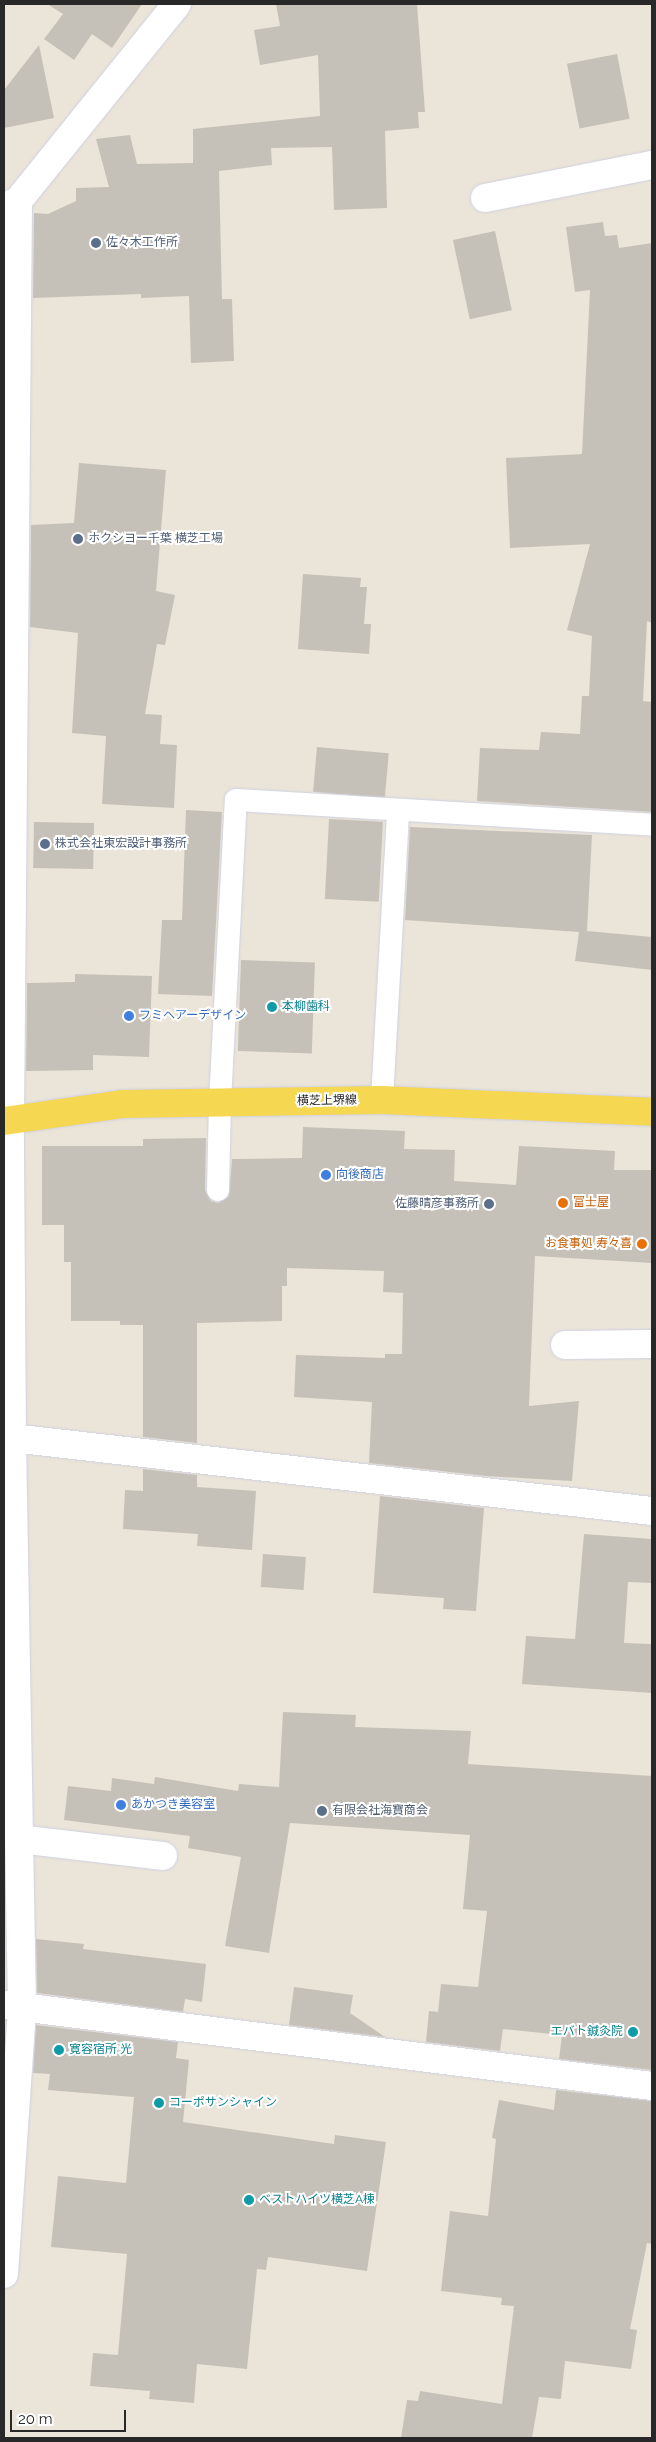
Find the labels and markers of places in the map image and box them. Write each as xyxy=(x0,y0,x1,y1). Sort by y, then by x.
place label: 佐々木工作所 xyxy=(106,236,178,250)
marker: 佐々木工作所 xyxy=(90,237,102,249)
place label: ホクシヨー千葉 横芝工場 xyxy=(88,532,223,546)
marker: ホクシヨー千葉 横芝工場 xyxy=(72,533,84,545)
place label: 株式会社東宏設計事務所 xyxy=(55,837,187,851)
marker: 株式会社東宏設計事務所 xyxy=(39,838,51,850)
place label: 本柳歯科 xyxy=(282,1000,330,1014)
marker: 本柳歯科 xyxy=(266,1001,278,1013)
place label: フミヘアーデザイン xyxy=(139,1009,246,1023)
marker: フミヘアーデザイン xyxy=(123,1010,135,1022)
place label: 向後商店 xyxy=(336,1168,384,1182)
marker: 向後商店 xyxy=(320,1169,332,1181)
place label: 富士屋 xyxy=(573,1196,609,1210)
place label: 佐藤晴彦事務所 xyxy=(395,1197,479,1211)
marker: 富士屋 xyxy=(557,1197,569,1209)
marker: 佐藤晴彦事務所 xyxy=(483,1198,495,1210)
place label: お食事処 寿々喜 xyxy=(545,1237,632,1251)
marker: お食事処 寿々喜 xyxy=(636,1238,648,1250)
place label: あかつき美容室 xyxy=(131,1798,215,1812)
marker: あかつき美容室 xyxy=(115,1799,127,1811)
place label: 有限会社海寶商会 xyxy=(332,1804,428,1818)
marker: 有限会社海寶商会 xyxy=(316,1805,328,1817)
place label: エバト鍼灸院 xyxy=(551,2025,623,2039)
marker: エバト鍼灸院 xyxy=(627,2026,639,2038)
place label: 寛容宿所 光 xyxy=(69,2043,132,2057)
marker: 寛容宿所 光 xyxy=(53,2044,65,2056)
place label: コーポサンシャイン xyxy=(169,2096,277,2110)
marker: コーポサンシャイン xyxy=(153,2097,165,2109)
place label: ベストハイツ横芝A棟 xyxy=(259,2193,375,2207)
marker: ベストハイツ横芝A棟 xyxy=(243,2194,255,2206)

